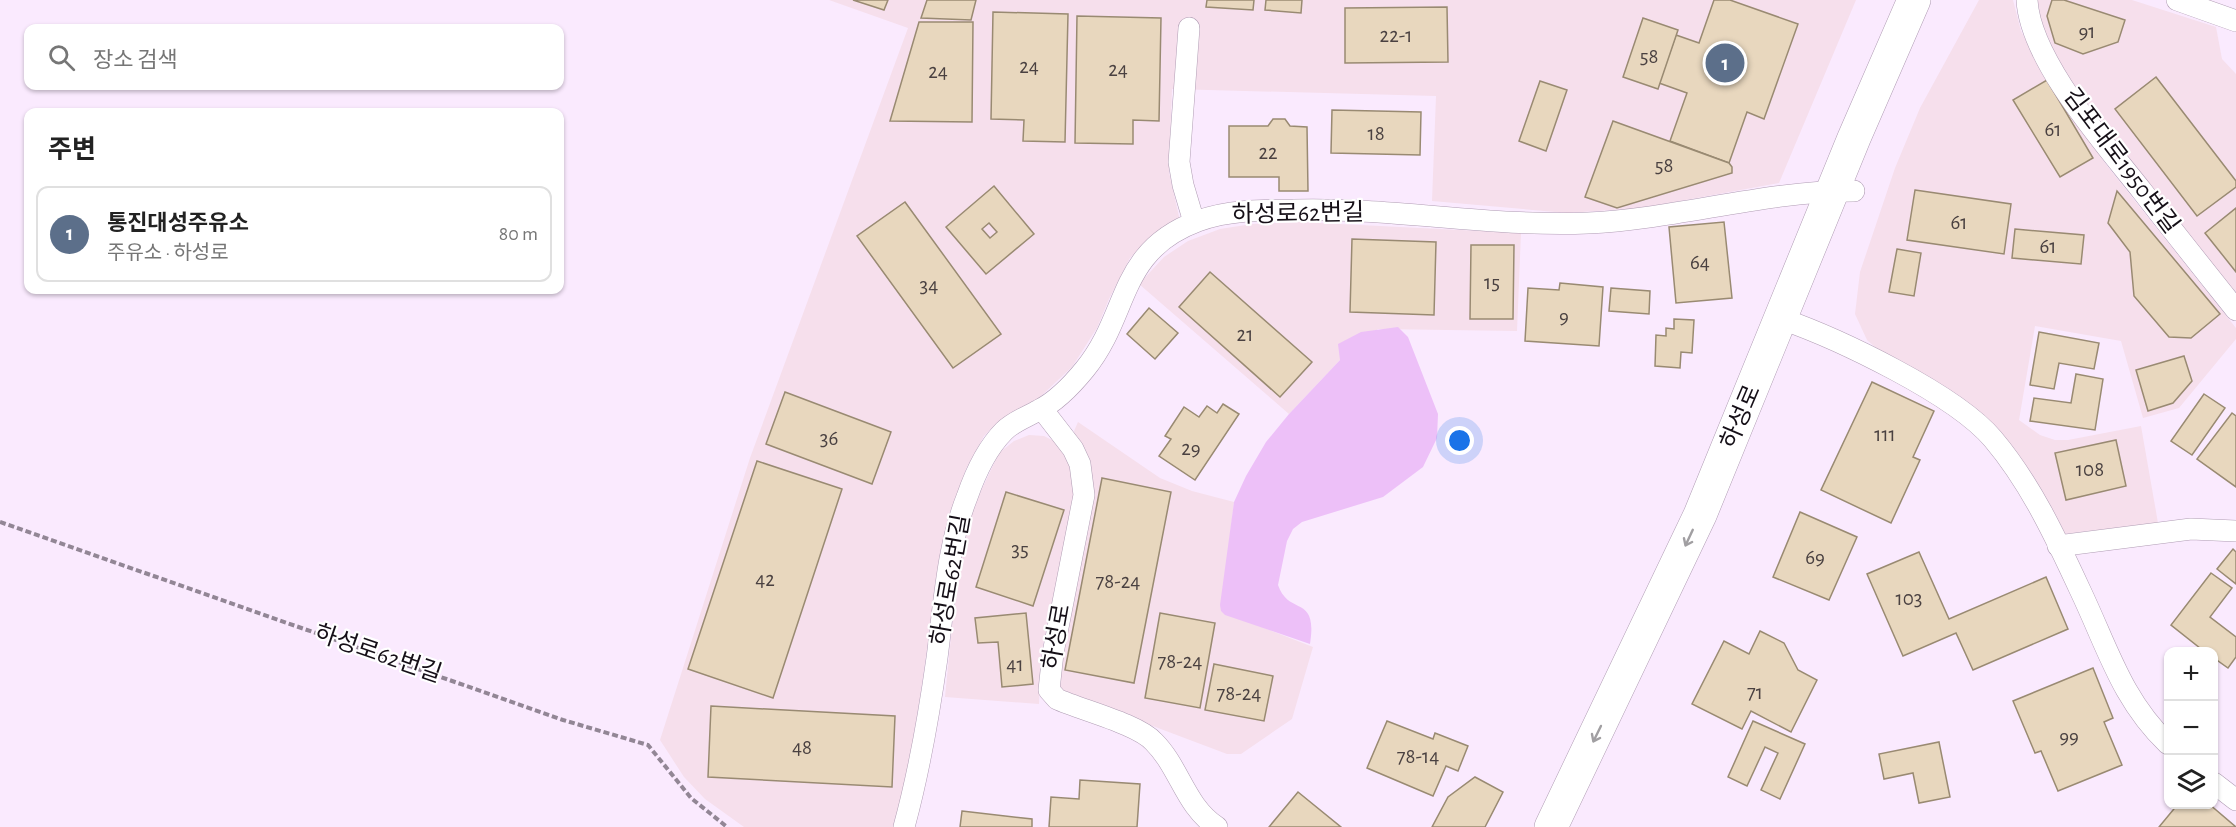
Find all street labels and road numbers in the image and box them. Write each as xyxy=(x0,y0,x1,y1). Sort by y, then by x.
street label: 김포대로1950번길 xyxy=(2059,83,2184,238)
street label: 하성로62번길 xyxy=(1231,200,1365,227)
street label: 하성로 xyxy=(1716,381,1765,452)
street label: 하성로62번길 xyxy=(927,512,974,647)
street label: 하성로 xyxy=(1038,602,1075,672)
street label: 하성로62번길 xyxy=(311,620,445,687)

